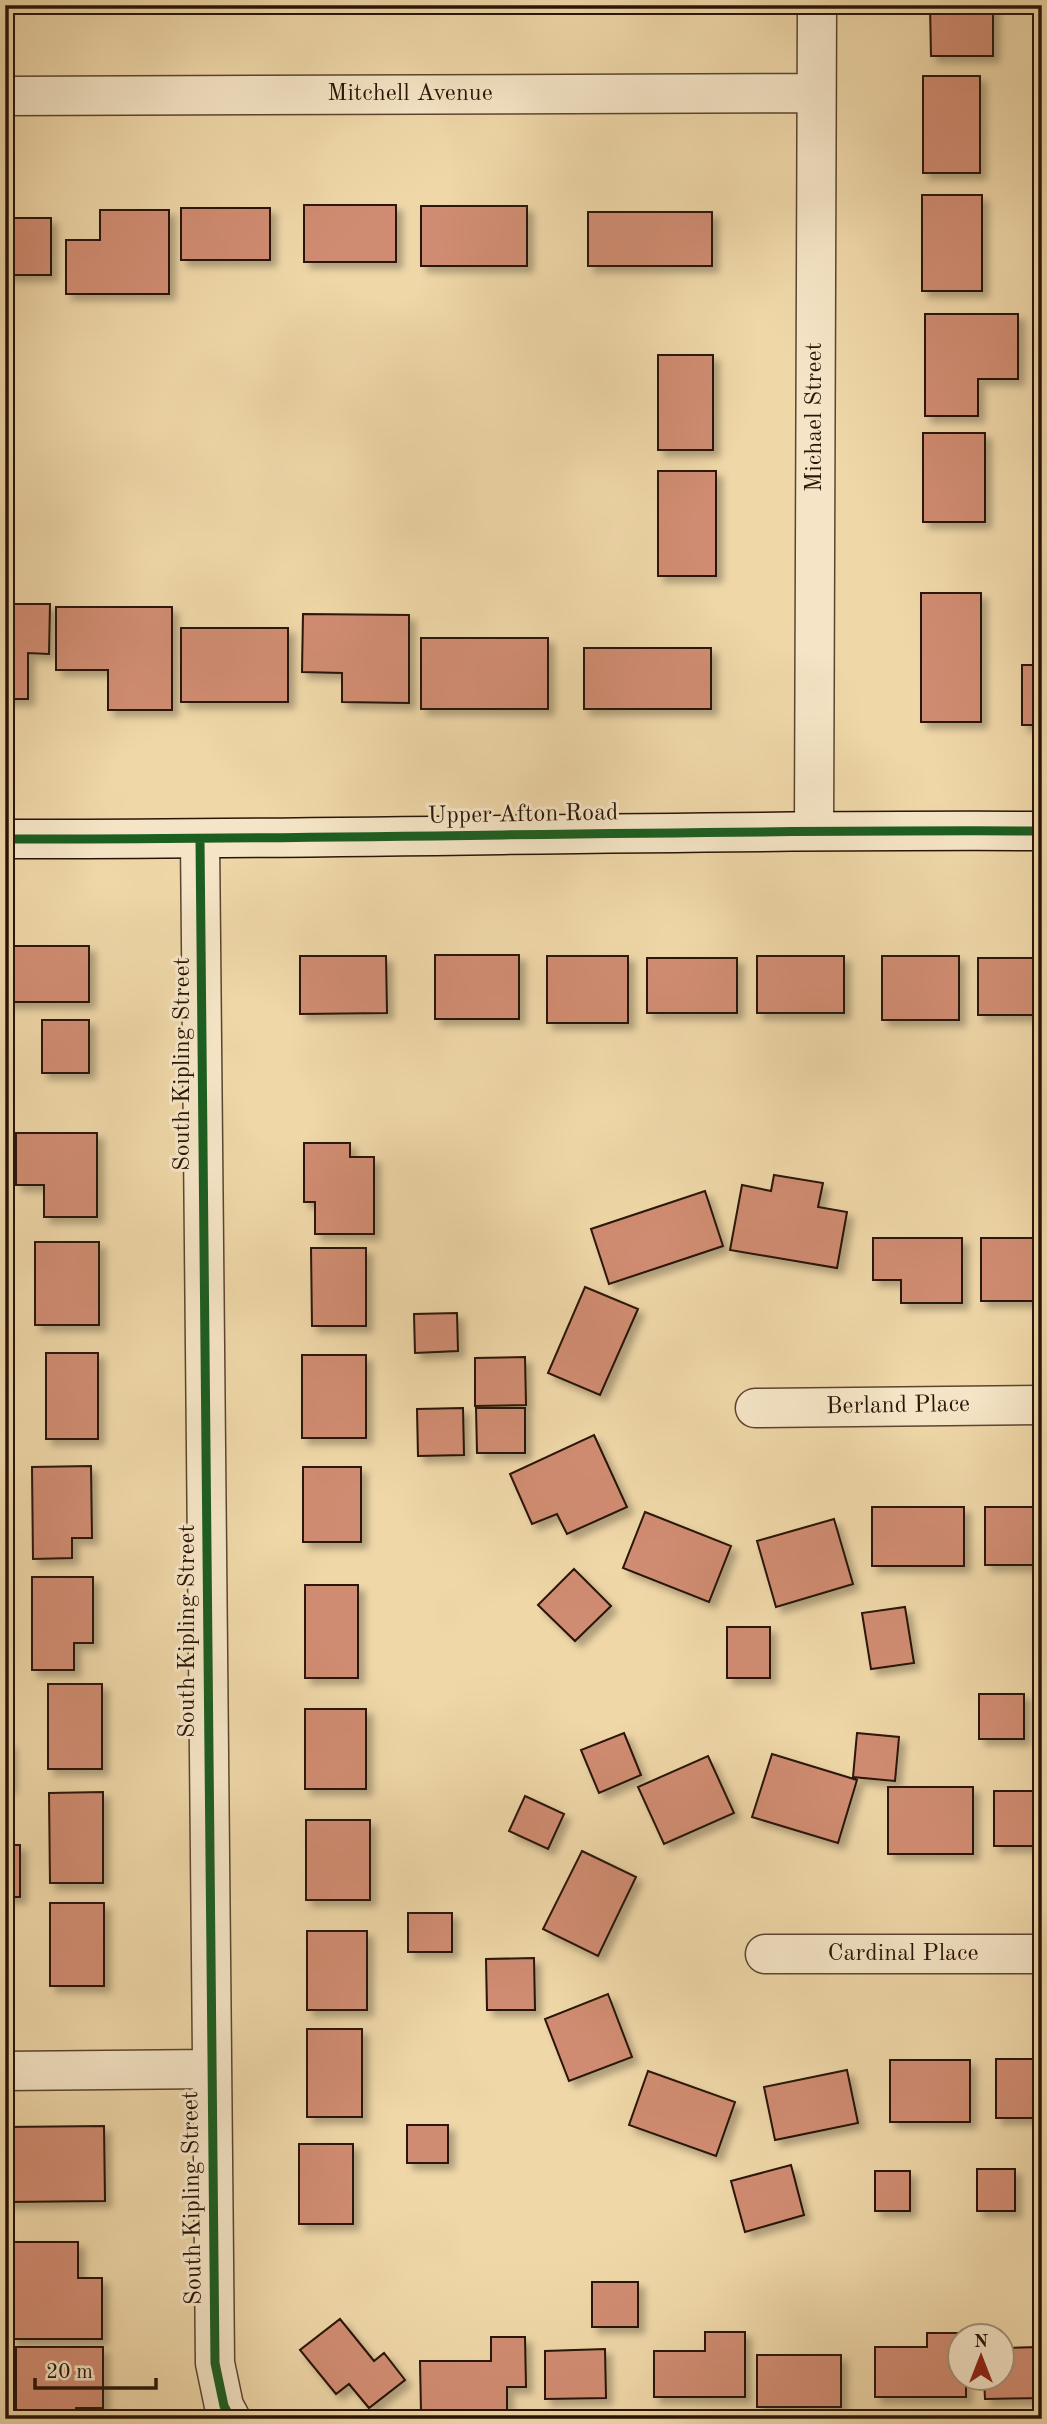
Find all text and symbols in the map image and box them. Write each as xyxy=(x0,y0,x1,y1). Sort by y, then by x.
street label: Mitchell Avenue xyxy=(327,82,493,106)
street label: Michael Street xyxy=(803,342,827,492)
street label: Upper Afton Road xyxy=(427,801,619,829)
street label: South Kipling Street xyxy=(171,957,195,1171)
street label: Berland Place xyxy=(826,1393,970,1419)
street label: South Kipling Street xyxy=(176,1524,200,1738)
street label: Cardinal Place xyxy=(828,1942,978,1966)
street label: South Kipling Street xyxy=(179,2091,207,2305)
north arrow xyxy=(946,2322,1016,2392)
text: N xyxy=(974,2333,989,2352)
scale bar xyxy=(35,2347,156,2391)
text: 20 m xyxy=(46,2362,93,2383)

